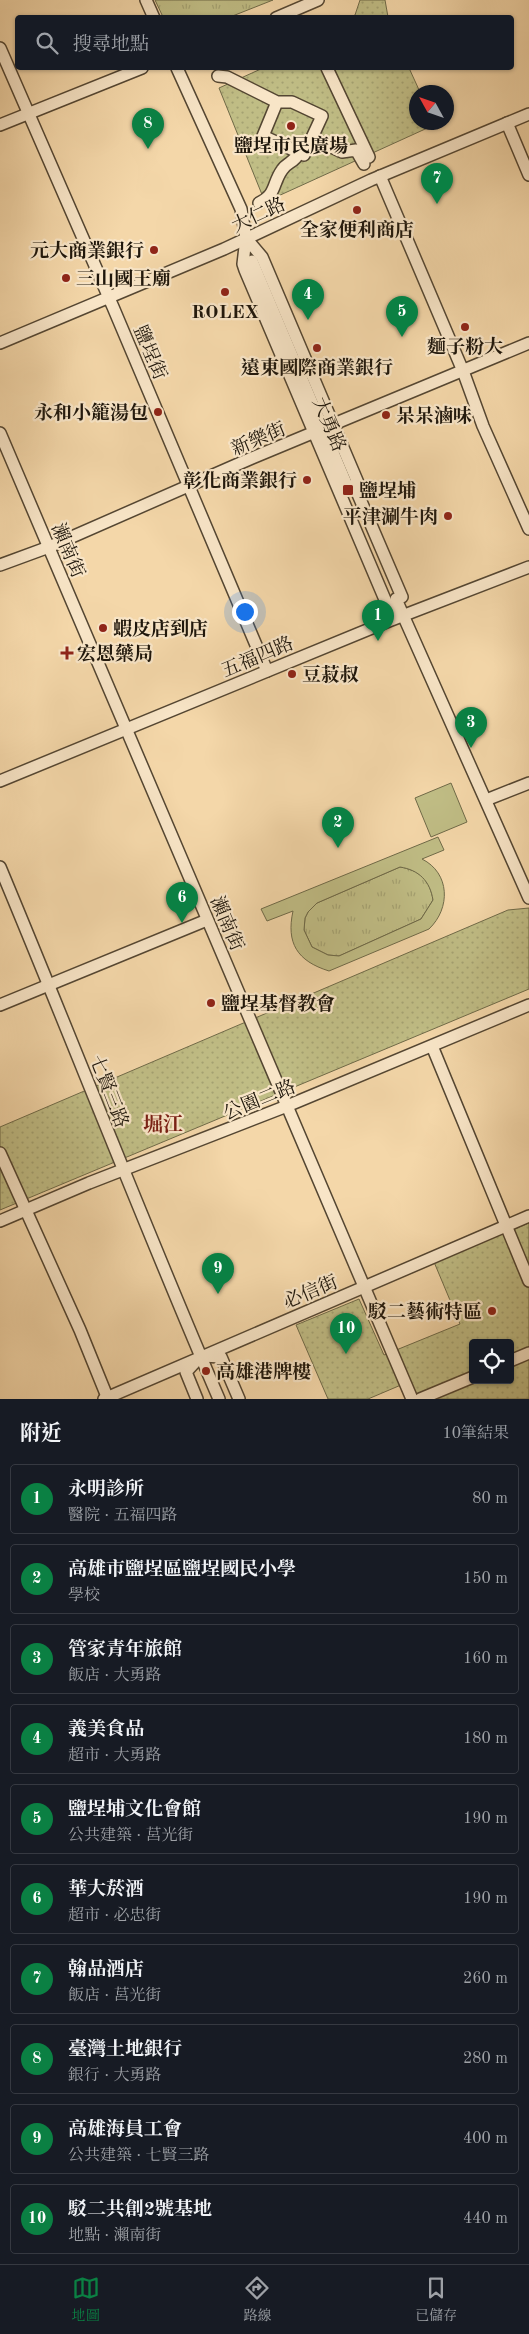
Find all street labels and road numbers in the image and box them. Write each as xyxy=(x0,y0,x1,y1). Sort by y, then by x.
street label: 大仁路 xyxy=(228,193,289,237)
street label: 鹽埕街 xyxy=(129,322,170,383)
street label: 大勇路 xyxy=(308,394,350,455)
street label: 新樂街 xyxy=(228,419,289,460)
street label: 瀨南街 xyxy=(47,520,89,581)
street label: 五福四路 xyxy=(218,633,297,682)
street label: 瀨南街 xyxy=(206,893,248,954)
street label: 七賢三路 xyxy=(85,1052,132,1131)
street label: 公園二路 xyxy=(220,1075,299,1124)
street label: 必信街 xyxy=(280,1271,341,1313)

